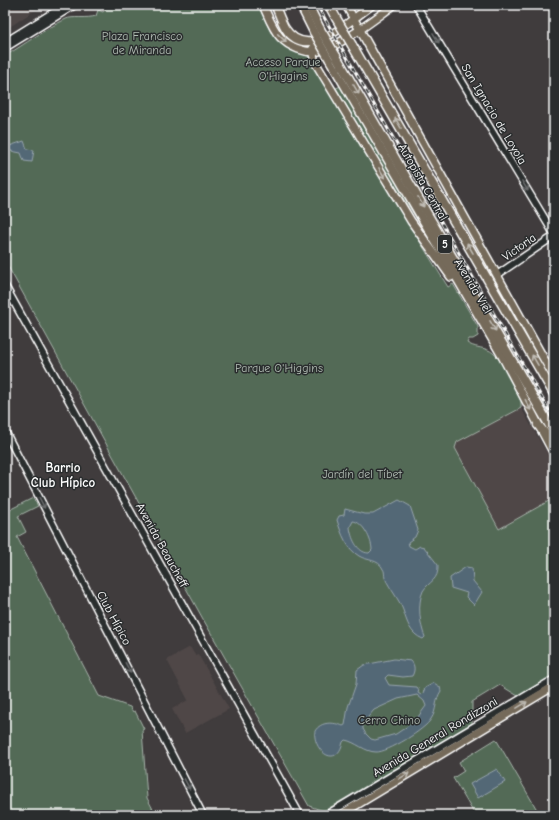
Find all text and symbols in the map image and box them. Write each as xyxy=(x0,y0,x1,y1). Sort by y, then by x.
park label: Plaza Francisco de Miranda xyxy=(102,29,182,57)
one-way arrow xyxy=(432,32,440,43)
one-way arrow xyxy=(277,33,287,43)
park label: Acceso Parque O'Higgins xyxy=(245,55,321,83)
street label: San Ignacio de Loyola xyxy=(458,61,530,167)
one-way arrow xyxy=(352,83,360,95)
one-way arrow xyxy=(393,117,401,129)
street label: Autopista Central xyxy=(395,141,451,223)
one-way arrow xyxy=(378,167,386,179)
one-way arrow xyxy=(521,180,529,191)
one-way arrow xyxy=(417,196,425,208)
street label: Victoria xyxy=(499,230,539,264)
road number: 5 xyxy=(438,235,452,253)
one-way arrow xyxy=(465,242,473,254)
street label: Avenida Viel xyxy=(451,256,495,316)
one-way arrow xyxy=(490,320,498,332)
one-way arrow xyxy=(530,355,538,367)
park label: Parque O'Higgins xyxy=(235,361,323,375)
one-way arrow xyxy=(524,399,532,411)
district label: Barrio Club Hípico xyxy=(31,460,95,490)
park label: Jardín del Tíbet xyxy=(322,467,402,481)
one-way arrow xyxy=(39,497,46,509)
street label: Avenida Beaucheff xyxy=(133,500,191,590)
street label: Club Hípico xyxy=(94,589,134,647)
one-way arrow xyxy=(125,662,132,674)
street label: Avenida General Rondizzoni xyxy=(370,694,500,780)
one-way arrow xyxy=(516,701,528,709)
park label: Cerro Chino xyxy=(358,713,420,727)
one-way arrow xyxy=(398,772,410,780)
one-way arrow xyxy=(184,778,191,790)

